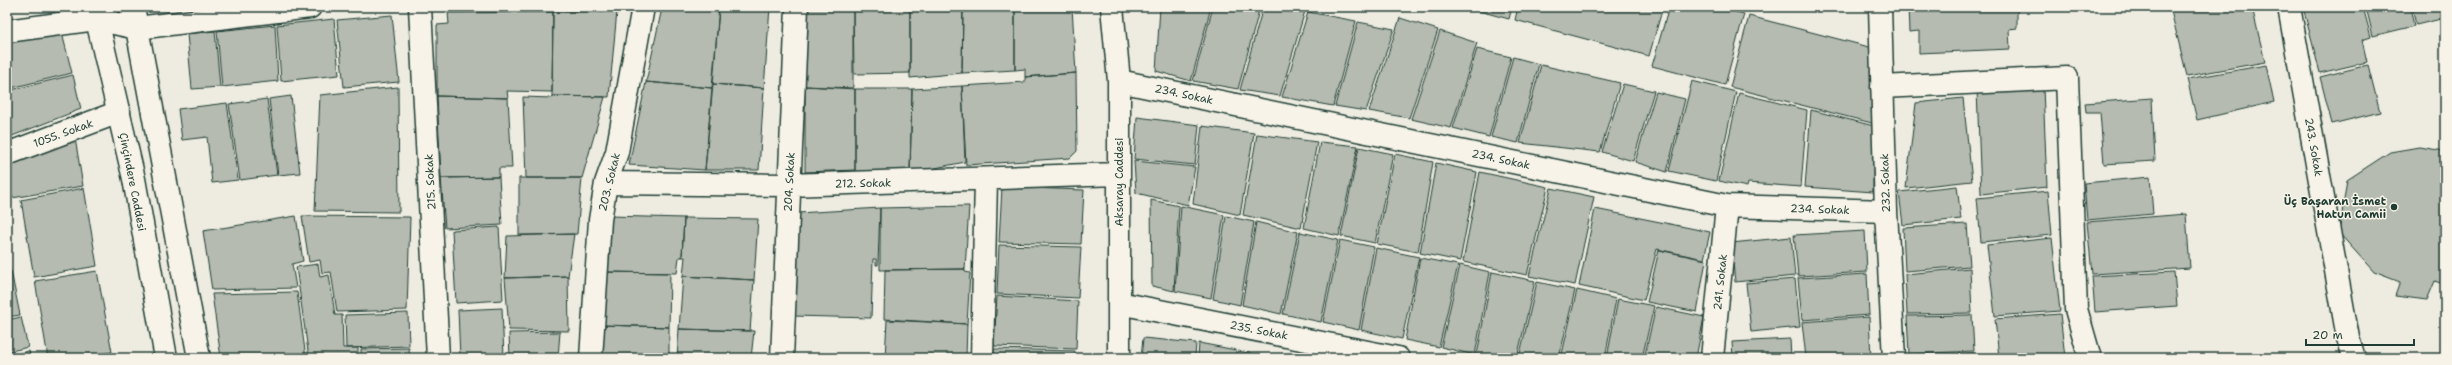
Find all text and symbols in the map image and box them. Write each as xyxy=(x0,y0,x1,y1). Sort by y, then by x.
street label: 234. Sokak xyxy=(1153,81,1215,108)
street label: 1055. Sokak xyxy=(31,116,95,151)
street label: 243. Sokak xyxy=(2301,117,2326,178)
street label: Çinçindere Caddesi xyxy=(116,131,149,233)
street label: Aksaray Caddesi xyxy=(1112,138,1127,226)
street label: 234. Sokak xyxy=(1470,146,1532,173)
street label: 203. Sokak xyxy=(595,151,624,213)
street label: 204. Sokak xyxy=(780,152,799,212)
street label: 232. Sokak xyxy=(1877,153,1894,213)
street label: 215. Sokak xyxy=(422,154,439,210)
street label: 212. Sokak xyxy=(835,176,891,191)
place label: Üç Başaran İsmet Hatun Camii xyxy=(2284,193,2387,222)
street label: 234. Sokak xyxy=(1790,201,1850,218)
marker: Üç Başaran İsmet Hatun Camii xyxy=(2389,202,2399,212)
street label: 241. Sokak xyxy=(1710,253,1731,311)
street label: 235. Sokak xyxy=(1229,317,1289,343)
scale bar xyxy=(2306,321,2414,347)
text: 20 m xyxy=(2312,327,2343,343)

